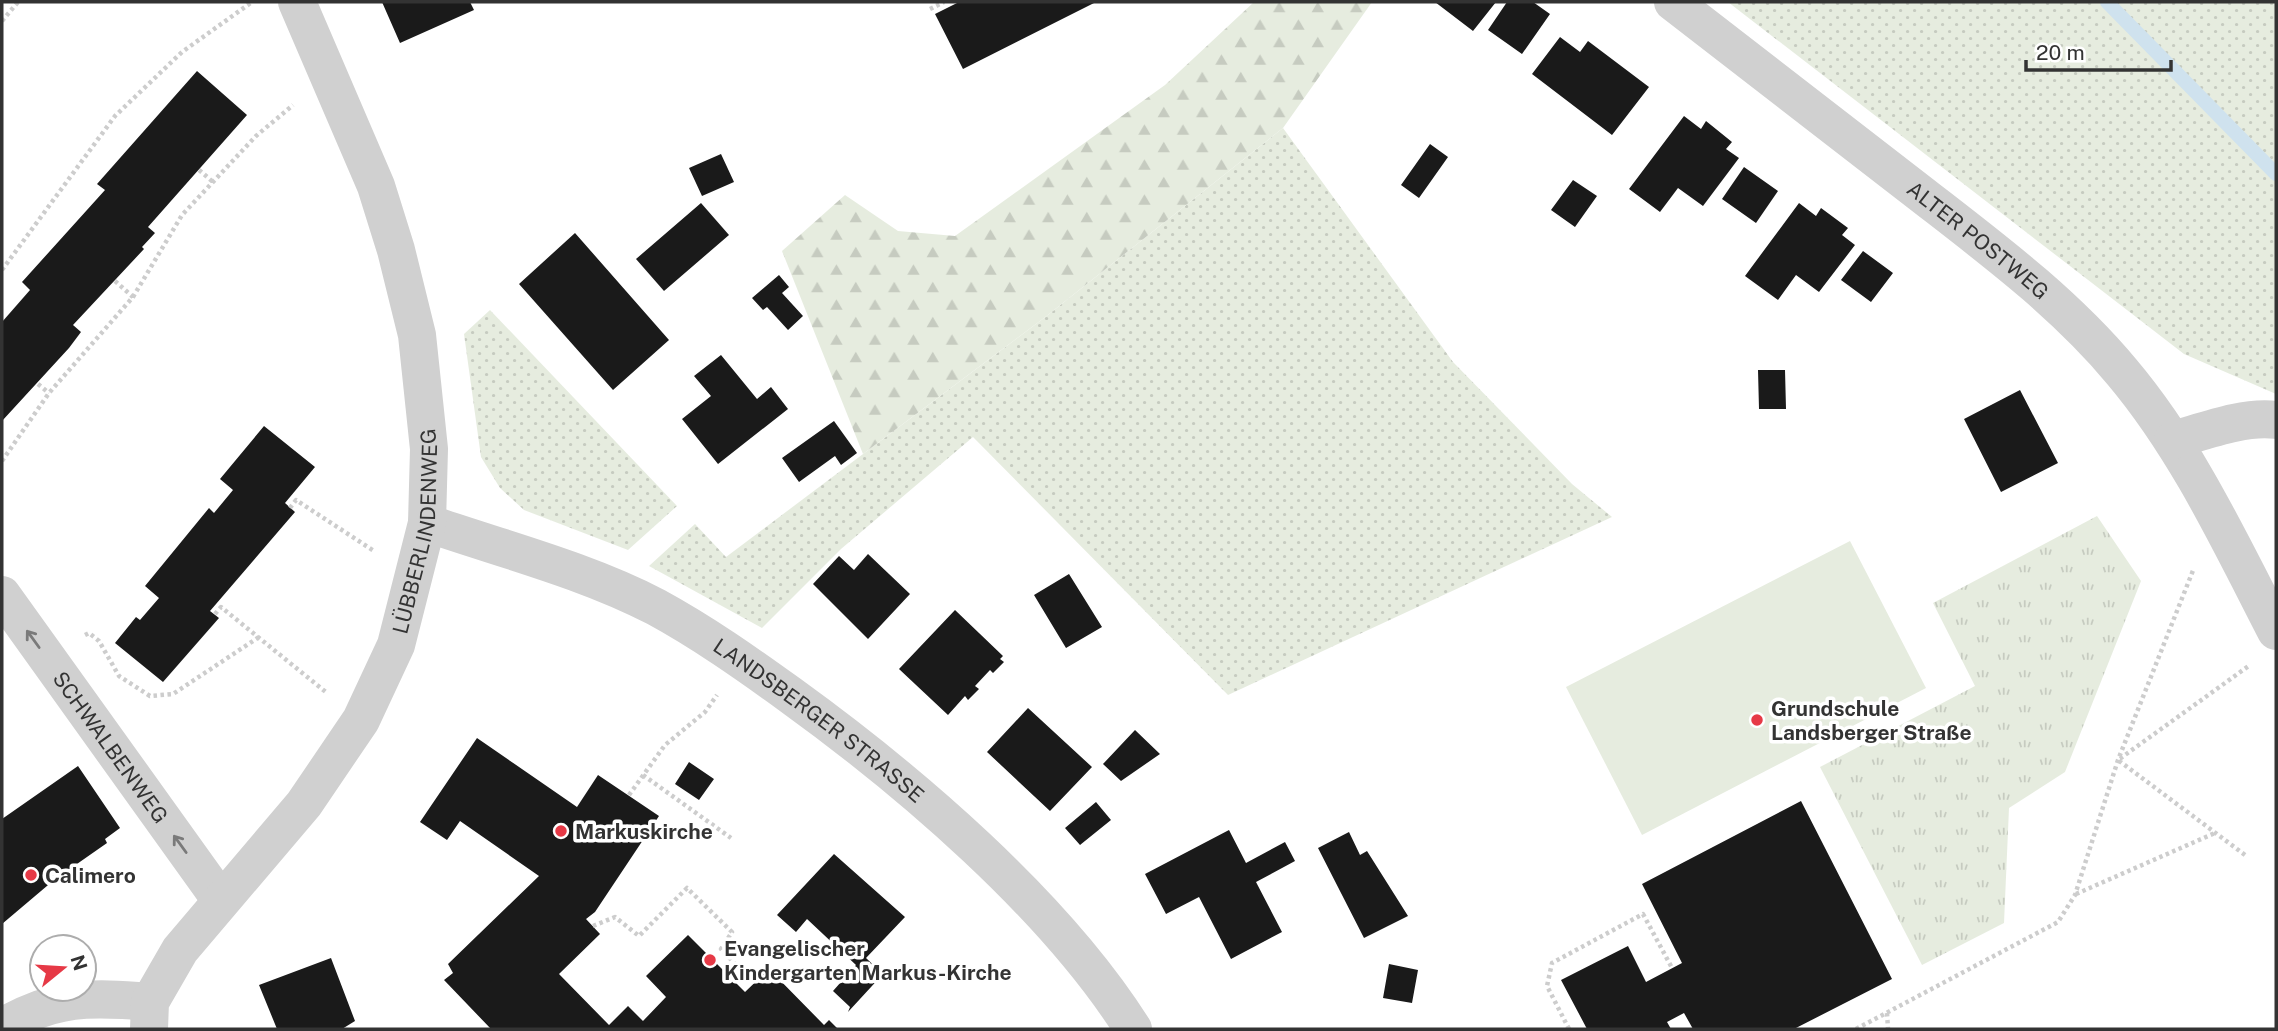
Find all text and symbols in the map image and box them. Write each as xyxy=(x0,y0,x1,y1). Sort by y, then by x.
scale bar xyxy=(2026,28,2171,72)
text: 20 m xyxy=(2036,40,2085,65)
street label: ALTER POSTWEG xyxy=(1903,176,2054,304)
street label: LÜBBERLINDENWEG xyxy=(387,427,442,636)
one-way arrow xyxy=(26,630,40,649)
street label: LANDSBERGER STRASSE xyxy=(709,633,929,807)
street label: SCHWALBENWEG xyxy=(48,666,174,828)
place label: Grundschule Landsberger Straße xyxy=(1771,696,1972,745)
marker: Grundschule Landsberger Straße xyxy=(1749,712,1765,728)
place label: Markuskirche xyxy=(575,819,713,844)
marker: Markuskirche xyxy=(553,823,569,839)
one-way arrow xyxy=(173,835,187,854)
place label: Calimero xyxy=(45,863,136,888)
marker: Calimero xyxy=(23,867,39,883)
north arrow xyxy=(28,933,98,1003)
place label: Evangelischer Kindergarten Markus-Kirche xyxy=(724,936,1012,985)
text: N xyxy=(66,952,92,973)
marker: Evangelischer Kindergarten Markus-Kirche xyxy=(702,952,718,968)

